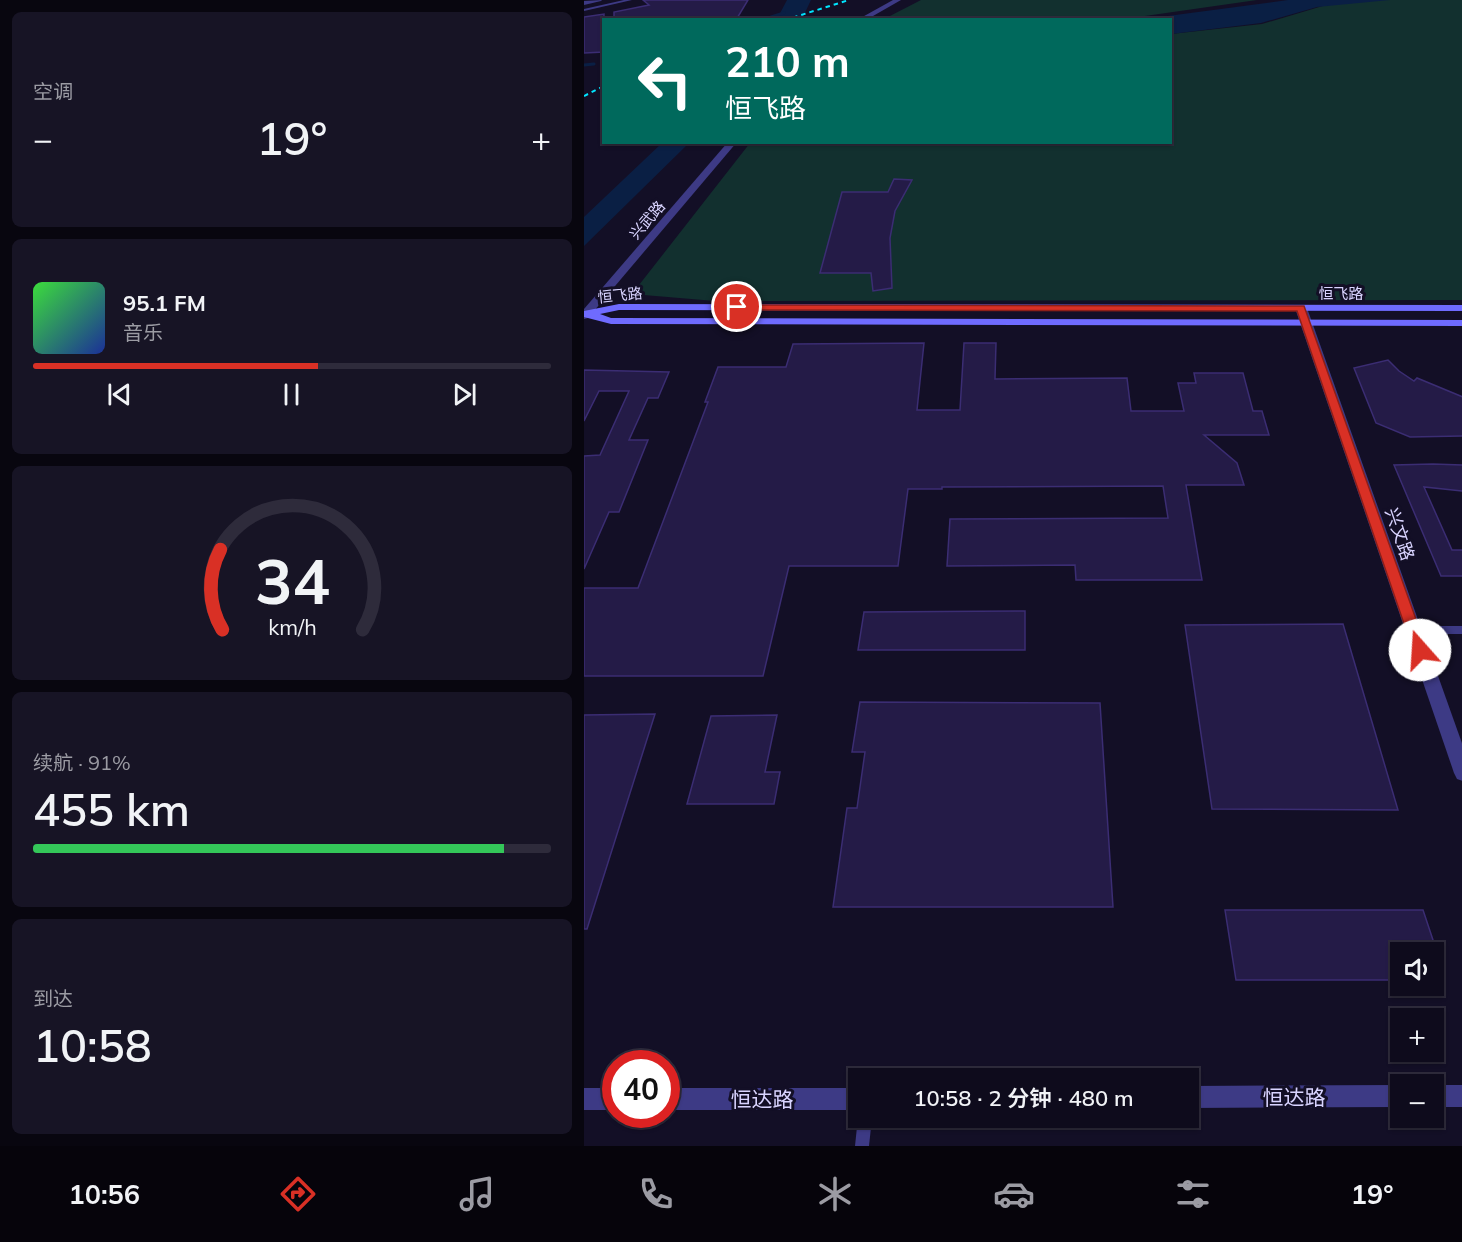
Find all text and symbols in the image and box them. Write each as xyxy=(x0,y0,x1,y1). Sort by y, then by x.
text: 210 m xyxy=(725,35,850,88)
icon: left xyxy=(626,42,704,120)
text: 空调 xyxy=(33,79,73,104)
text: 恒飞路 xyxy=(725,91,806,125)
text: 19° xyxy=(257,110,327,166)
text: − xyxy=(33,118,53,159)
text: + xyxy=(531,118,551,159)
street label: 兴武路 xyxy=(625,197,669,243)
pin xyxy=(711,281,762,332)
street label: 恒飞路 xyxy=(597,283,643,307)
street label: 恒飞路 xyxy=(1318,284,1364,303)
text: 95.1 FM xyxy=(123,289,206,317)
icon: arrive xyxy=(720,290,753,323)
text: 音乐 xyxy=(123,320,163,345)
icon: previous xyxy=(103,378,136,411)
icon: pause xyxy=(275,378,308,411)
icon: next xyxy=(448,378,481,411)
street label: 兴文路 xyxy=(1380,505,1420,563)
text: 34 xyxy=(255,541,329,620)
text: km/h xyxy=(268,613,316,640)
position arrow xyxy=(1388,618,1452,682)
text: 续航 · 91% xyxy=(33,750,131,775)
text: 455 km xyxy=(33,781,190,837)
map controls xyxy=(1390,942,1444,1128)
button: sound xyxy=(1390,942,1444,996)
text: 到达 xyxy=(33,986,73,1011)
button: + xyxy=(1390,1008,1444,1062)
text: 10:58 xyxy=(33,1017,152,1073)
speed limit sign: 40 xyxy=(602,1050,680,1128)
button: − xyxy=(1390,1074,1444,1128)
text: 10:58 · 2 分钟 · 480 m xyxy=(913,1084,1134,1112)
street label: 恒达路 xyxy=(1263,1084,1326,1110)
street label: 恒达路 xyxy=(731,1086,794,1112)
icon: directions xyxy=(277,1173,319,1215)
icon: music xyxy=(456,1173,498,1215)
icon: phone xyxy=(635,1173,677,1215)
icon: climate xyxy=(814,1173,856,1215)
icon: car xyxy=(993,1173,1035,1215)
icon: filters xyxy=(1172,1173,1214,1215)
text: 10:56 xyxy=(68,1177,140,1211)
text: 19° xyxy=(1351,1177,1393,1211)

